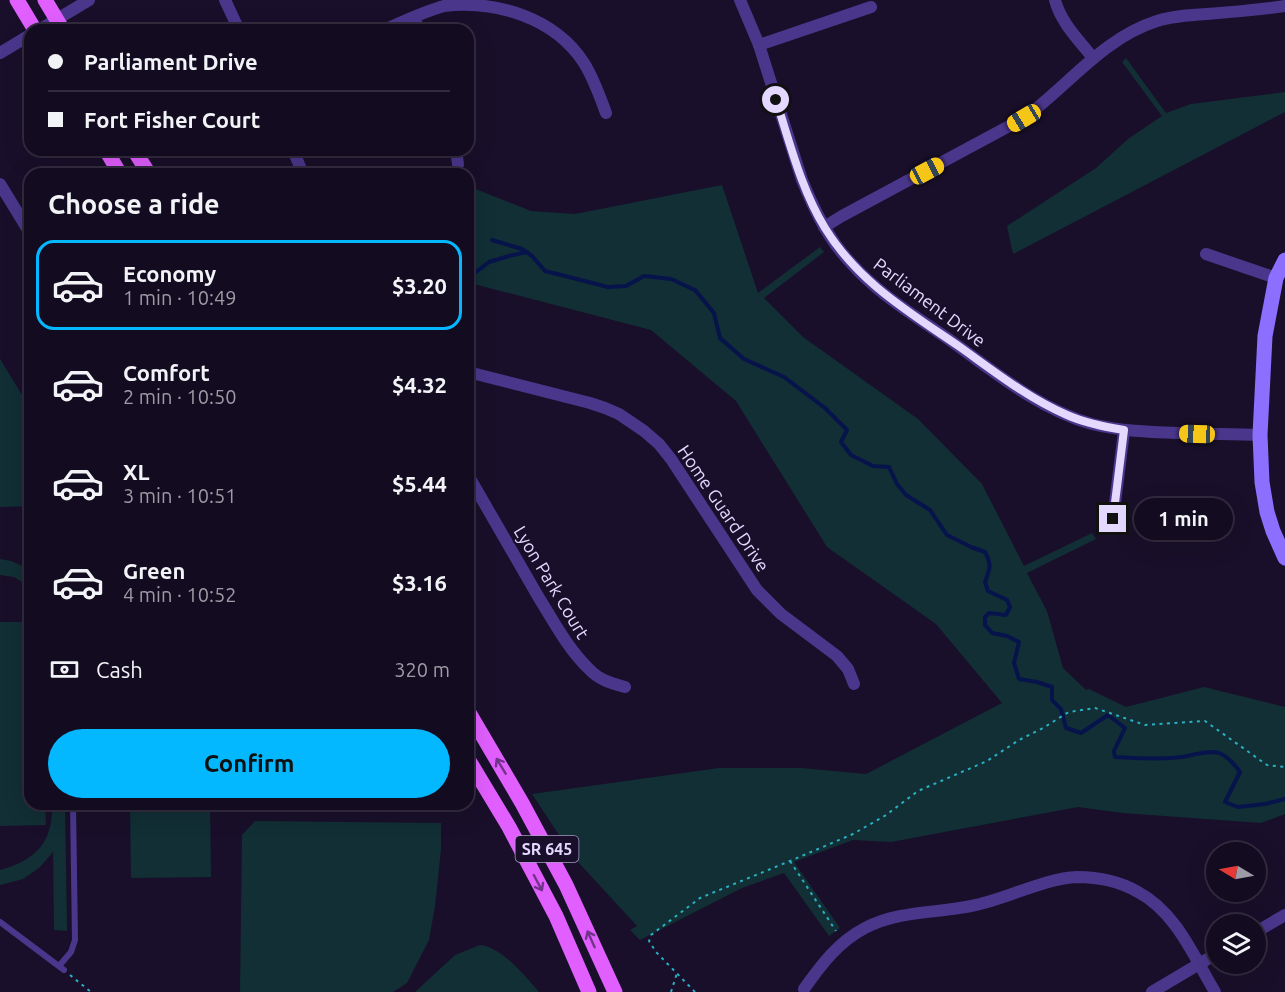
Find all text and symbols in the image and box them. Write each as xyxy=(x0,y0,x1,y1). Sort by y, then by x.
text: Parliament Drive xyxy=(84,49,258,74)
route start xyxy=(762,86,789,113)
car xyxy=(1004,101,1044,135)
text: Fort Fisher Court xyxy=(84,107,260,132)
car xyxy=(907,155,947,187)
text: Choose a ride xyxy=(48,189,220,219)
street label: Parliament Drive xyxy=(870,254,990,350)
icon: car xyxy=(51,258,105,312)
text: Economy xyxy=(123,261,216,286)
text: $3.20 xyxy=(392,273,447,298)
text: 1 min · 10:49 xyxy=(123,286,237,309)
icon: car xyxy=(51,357,105,411)
text: Comfort xyxy=(123,360,210,385)
text: $4.32 xyxy=(392,372,447,397)
text: 2 min · 10:50 xyxy=(123,385,237,408)
car xyxy=(1179,424,1215,444)
street label: Home Guard Drive xyxy=(674,441,774,575)
icon: car xyxy=(51,456,105,510)
text: XL xyxy=(123,459,150,484)
text: $5.44 xyxy=(392,471,447,496)
text: 3 min · 10:51 xyxy=(123,484,237,507)
callout: 1 min xyxy=(1134,498,1233,540)
route end xyxy=(1099,505,1126,532)
text: 1 min xyxy=(1158,507,1209,530)
street label: Lyon Park Court xyxy=(510,522,594,642)
icon: car xyxy=(51,555,105,609)
text: Green xyxy=(123,558,185,583)
text: $3.16 xyxy=(392,570,447,595)
text: 4 min · 10:52 xyxy=(123,583,237,606)
icon: cash xyxy=(48,653,81,686)
text: Cash xyxy=(96,657,143,682)
text: 320 m xyxy=(394,658,450,681)
button: Confirm xyxy=(48,729,450,798)
one-way arrow xyxy=(494,758,506,775)
road number: SR 645 xyxy=(516,836,578,862)
north arrow xyxy=(1206,842,1266,902)
map controls xyxy=(1206,842,1266,974)
one-way arrow xyxy=(532,874,544,891)
button: layers xyxy=(1206,914,1266,974)
one-way arrow xyxy=(584,930,596,948)

